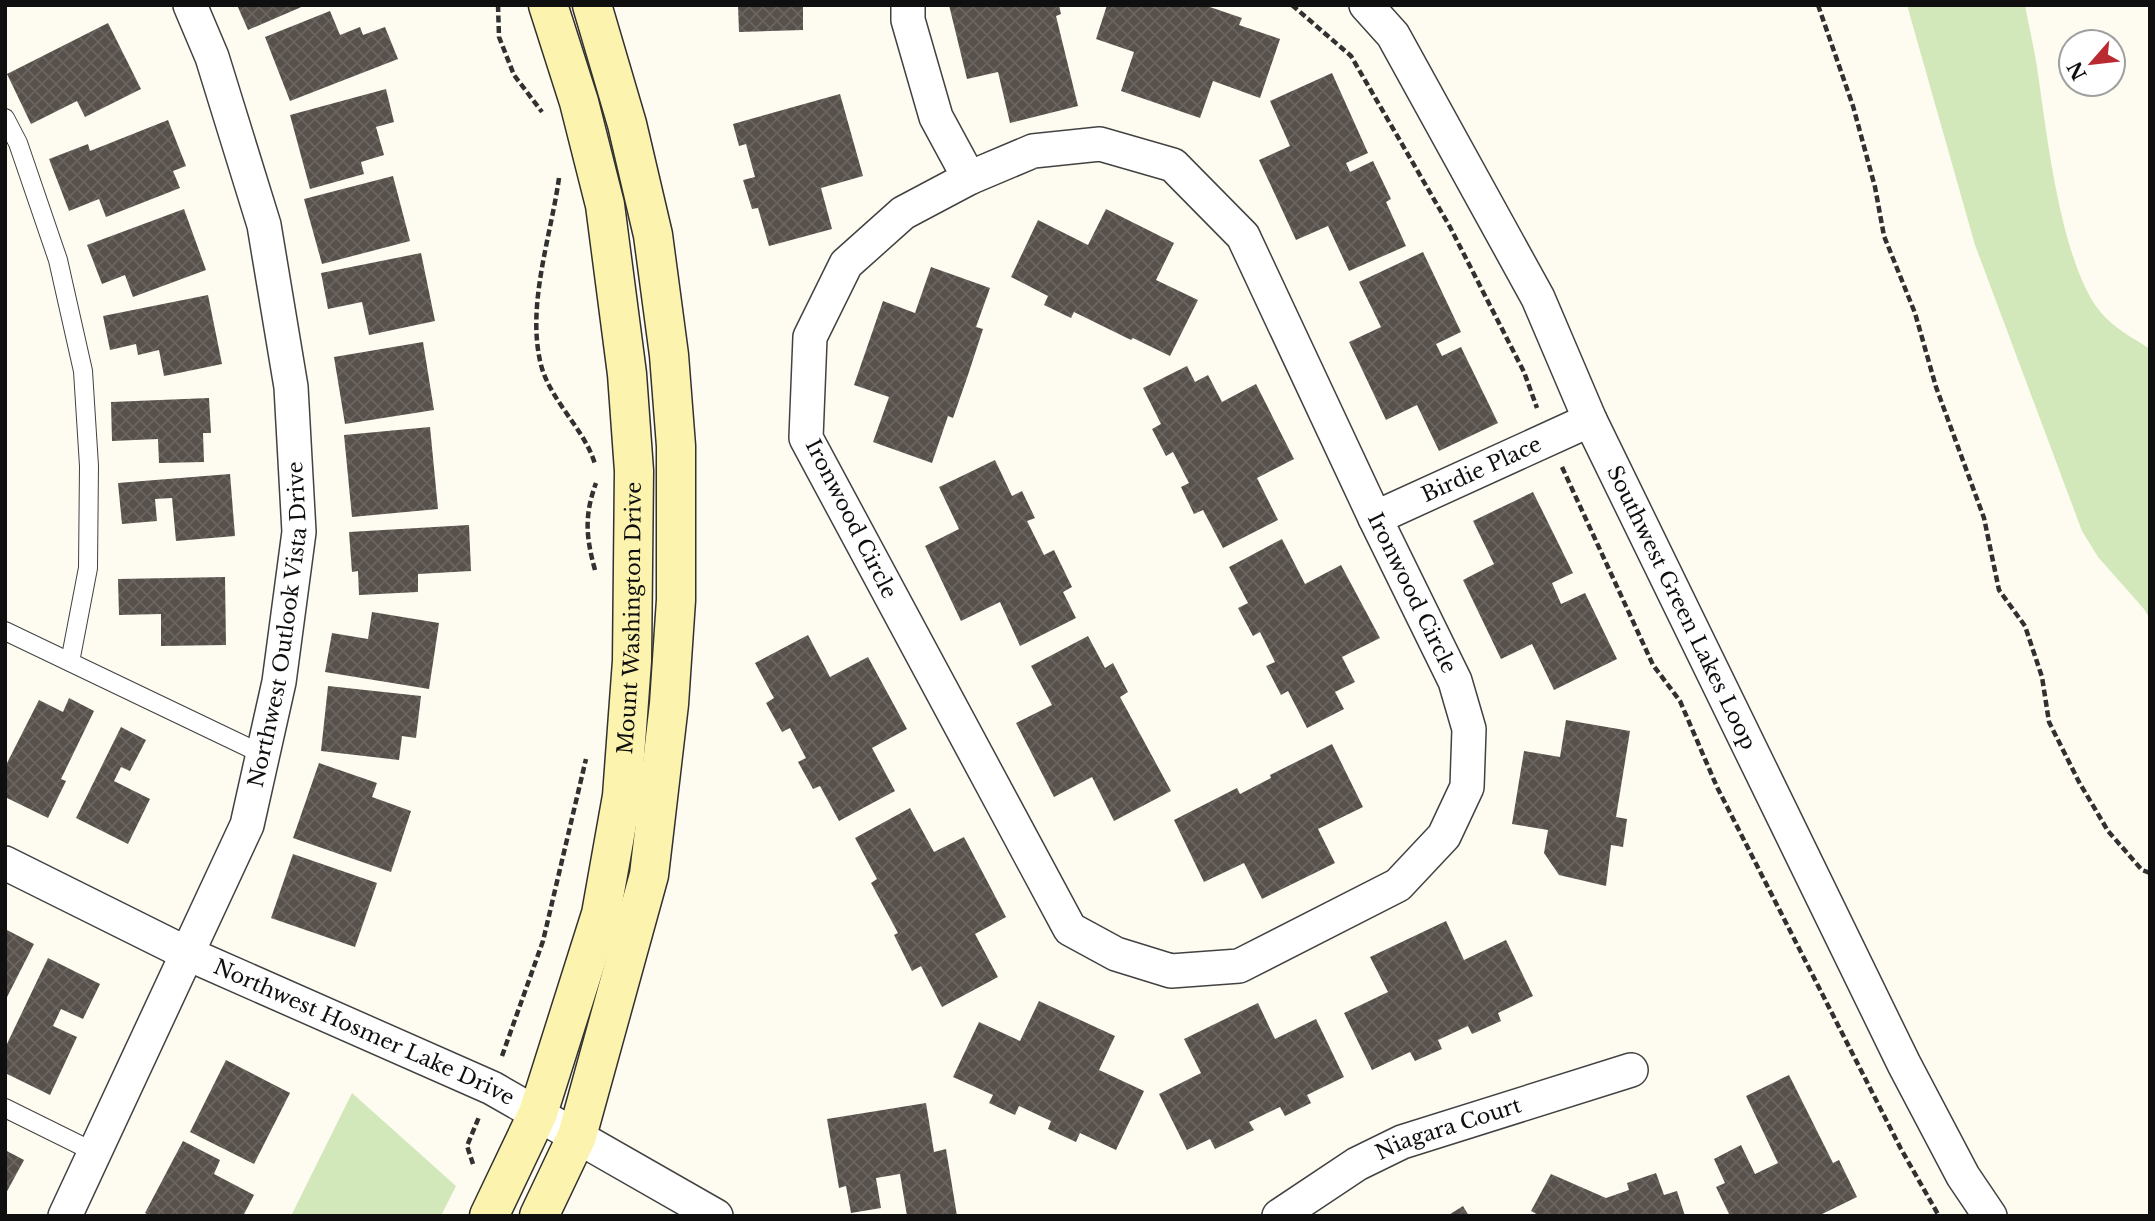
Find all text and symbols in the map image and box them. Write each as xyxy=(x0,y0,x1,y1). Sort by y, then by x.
north arrow xyxy=(2057,28,2127,98)
text: N xyxy=(2063,57,2092,84)
street label: Birdie Place xyxy=(1417,431,1545,508)
street label: Ironwood Circle xyxy=(800,435,902,603)
street label: Northwest Outlook Vista Drive xyxy=(243,461,313,790)
street label: Southwest Green Lakes Loop xyxy=(1601,461,1762,754)
street label: Mount Washington Drive xyxy=(612,481,647,755)
street label: Ironwood Circle xyxy=(1362,508,1462,678)
street label: Northwest Hosmer Lake Drive xyxy=(210,954,519,1111)
street label: Niagara Court xyxy=(1371,1092,1524,1166)

